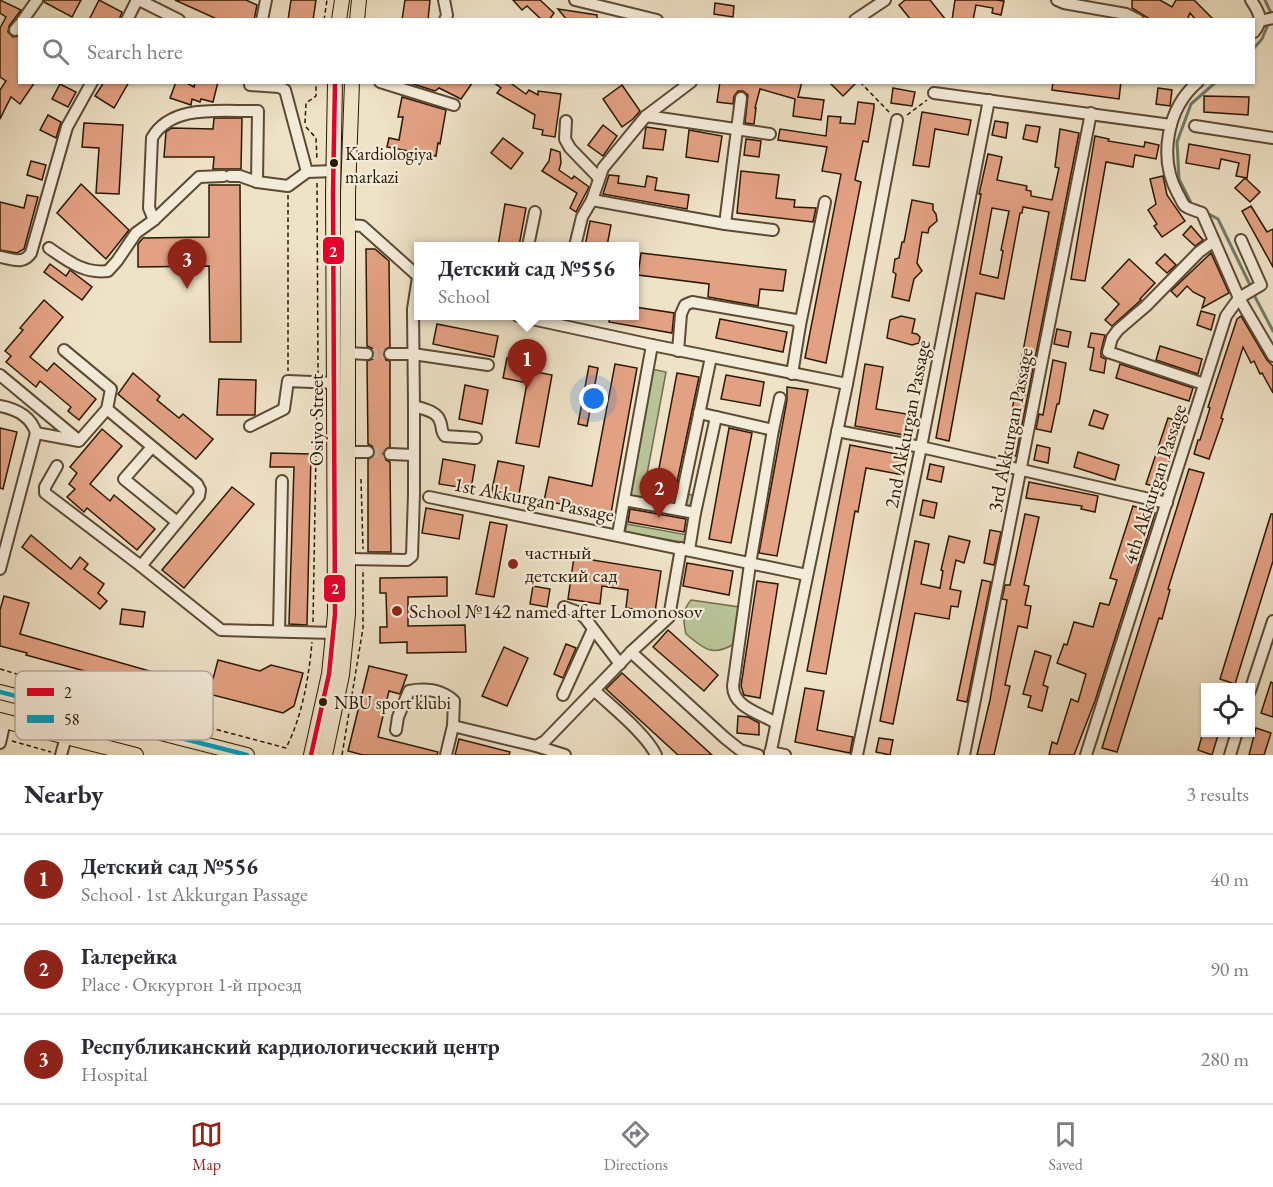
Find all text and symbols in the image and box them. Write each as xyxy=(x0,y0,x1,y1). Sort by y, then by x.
search box xyxy=(18,18,1255,84)
icon: search xyxy=(39,35,72,68)
text: Search here xyxy=(87,37,182,66)
place label: Kardiologiya markazi xyxy=(345,142,434,188)
marker: Kardiologiya markazi xyxy=(328,157,340,169)
line badge: 2 xyxy=(322,236,345,265)
pin: 3 xyxy=(168,240,207,289)
text: 2 xyxy=(329,241,338,262)
popup xyxy=(414,242,639,320)
text: Детский сад №556 xyxy=(438,254,615,283)
text: School xyxy=(438,283,490,309)
street label: 2nd Akkurgan Passage xyxy=(878,338,936,510)
pin: 1 xyxy=(508,340,546,389)
street label: 3rd Akkurgan Passage xyxy=(981,345,1039,514)
street label: Osiyo Street xyxy=(303,373,329,466)
your location xyxy=(579,384,608,413)
street label: 4th Akkurgan Passage xyxy=(1116,401,1192,567)
pin: 2 xyxy=(640,468,678,518)
street label: 1st Akkurgan Passage xyxy=(452,471,617,527)
place label: частный детский сад xyxy=(525,539,618,588)
marker: частный детский сад xyxy=(506,557,520,571)
line badge: 2 xyxy=(323,574,346,603)
text: 2 xyxy=(331,578,340,599)
place label: School №142 named after Lomonosov xyxy=(409,598,703,624)
marker: School №142 named after Lomonosov xyxy=(390,604,404,618)
legend xyxy=(15,671,213,740)
text: 2 xyxy=(64,682,72,703)
map controls xyxy=(1201,683,1255,737)
button: locate xyxy=(1201,683,1255,737)
place label: NBU sport klubi xyxy=(334,691,452,714)
marker: NBU sport klubi xyxy=(317,696,329,708)
text: 58 xyxy=(64,709,80,730)
text: Nearby xyxy=(24,777,104,811)
text: 3 results xyxy=(1186,781,1249,807)
text: Детский сад №556 xyxy=(81,852,258,881)
text: 1 xyxy=(38,866,49,892)
text: 40 m xyxy=(1210,866,1249,892)
text: School · 1st Akkurgan Passage xyxy=(81,881,308,907)
text: Галерейка xyxy=(81,942,177,971)
text: 2 xyxy=(38,956,49,982)
text: 90 m xyxy=(1210,956,1249,982)
text: Place · Оккургон 1-й проезд xyxy=(81,971,302,997)
text: Республиканский кардиологический центр xyxy=(81,1032,500,1061)
text: 3 xyxy=(38,1046,49,1072)
text: 280 m xyxy=(1201,1046,1249,1072)
text: Hospital xyxy=(81,1061,148,1087)
tab: Map xyxy=(190,1118,223,1175)
tab: Directions xyxy=(604,1118,668,1175)
tab: Saved xyxy=(1048,1118,1083,1175)

